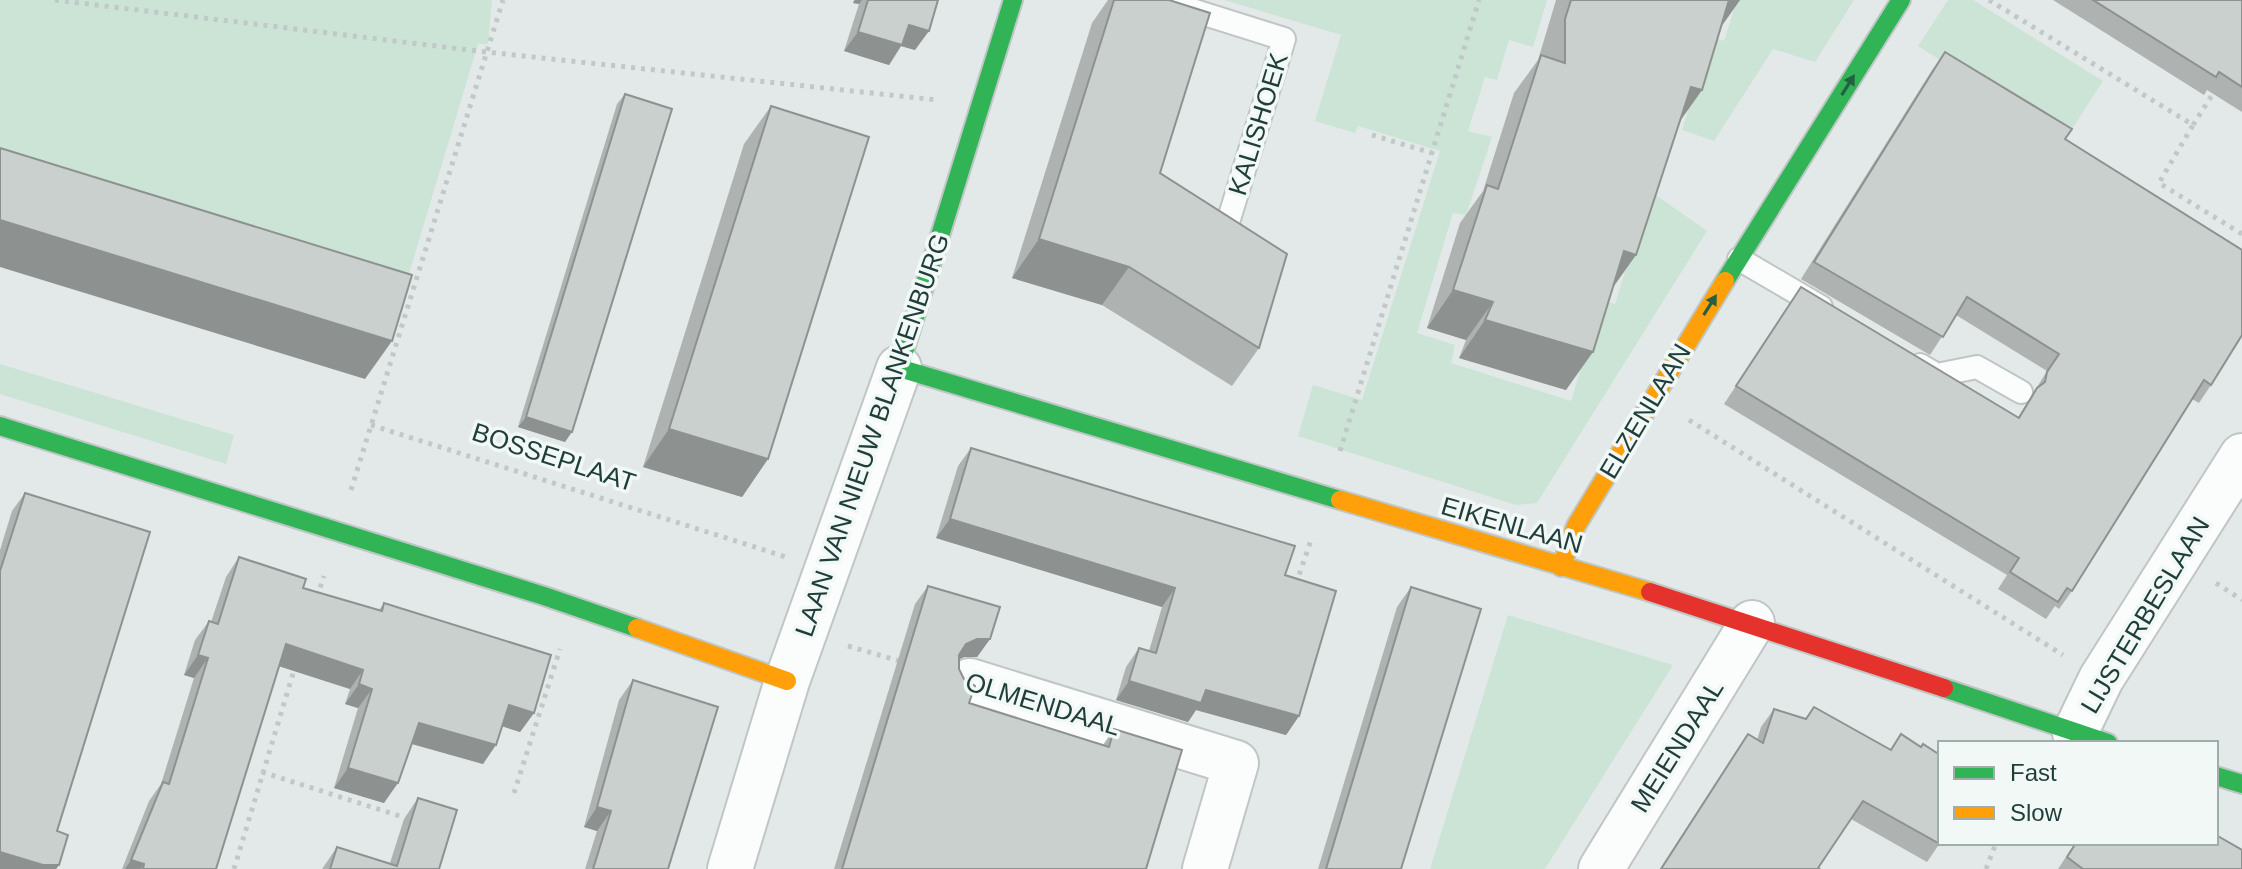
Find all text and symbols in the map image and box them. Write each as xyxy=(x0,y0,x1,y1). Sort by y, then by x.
street label: KALISHOEK xyxy=(1222,49,1294,199)
one-way arrow xyxy=(1841,74,1855,96)
street label: LAAN VAN NIEUW BLANKENBURG xyxy=(789,230,955,640)
one-way arrow xyxy=(1703,294,1717,316)
street label: ELZENLAAN xyxy=(1593,338,1697,484)
street label: BOSSEPLAAT xyxy=(469,416,640,498)
street label: EIKENLAAN xyxy=(1438,490,1586,560)
street label: LIJSTERBESLAAN xyxy=(2074,511,2216,719)
street label: OLMENDAAL xyxy=(962,666,1124,742)
street label: MEIENDAAL xyxy=(1624,674,1730,818)
legend xyxy=(1938,741,2218,845)
text: Fast xyxy=(2010,759,2057,786)
text: Slow xyxy=(2010,799,2063,826)

